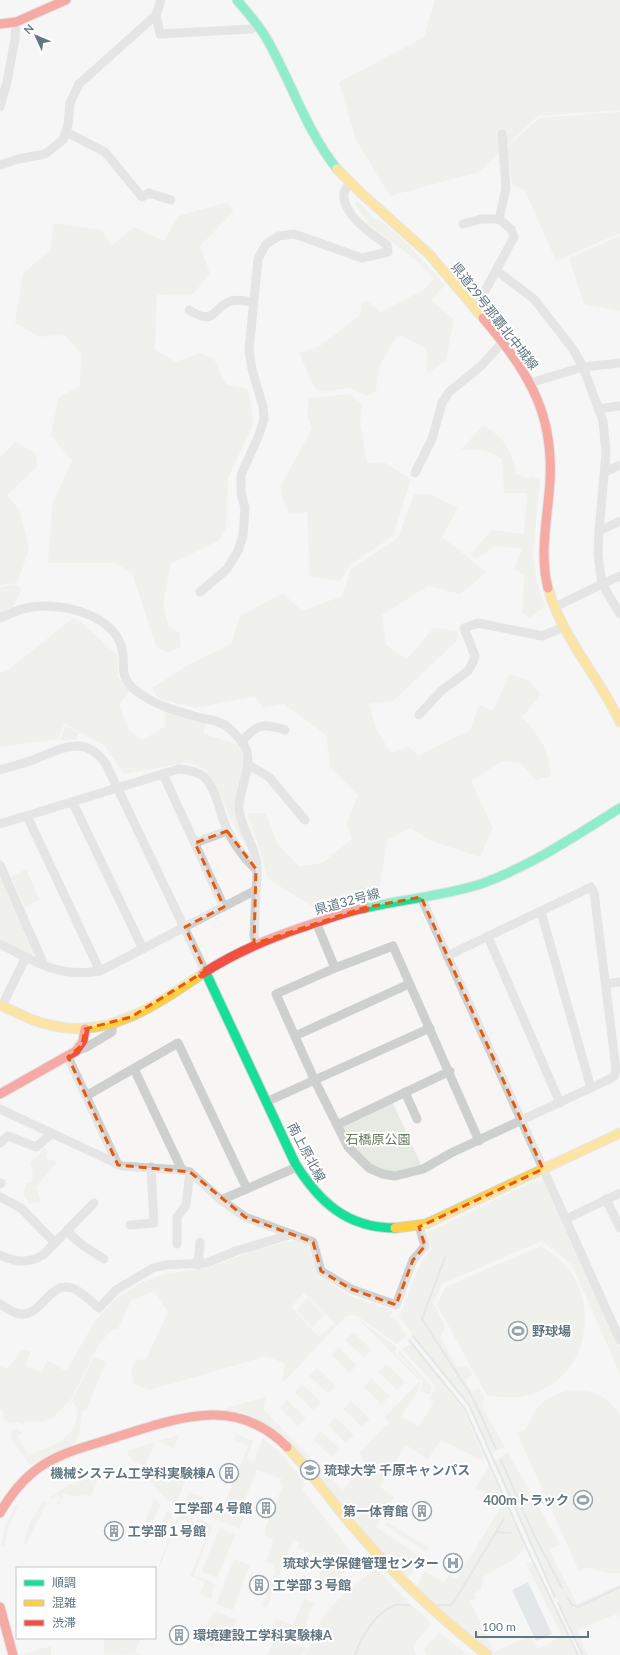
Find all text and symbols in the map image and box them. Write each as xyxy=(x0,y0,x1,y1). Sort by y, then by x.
north arrow xyxy=(16,16,56,56)
text: N xyxy=(21,21,36,36)
street label: 県道29号那覇北中城線 xyxy=(448,259,542,373)
street label: 県道32号線 xyxy=(313,885,381,917)
street label: 南上原北線 xyxy=(285,1120,329,1184)
park label: 石橋原公園 xyxy=(345,1131,411,1147)
sports icon: 野球場 xyxy=(507,1320,529,1342)
place label: 野球場 xyxy=(532,1323,571,1339)
school or university icon: 琉球大学 千原キャンパス xyxy=(299,1459,321,1481)
building icon: 機械システム工学科実験棟A xyxy=(218,1462,240,1484)
place label: 琉球大学 千原キャンパス xyxy=(324,1462,470,1478)
place label: 機械システム工学科実験棟A xyxy=(50,1465,216,1481)
sports icon: 400mトラック xyxy=(572,1489,594,1511)
place label: 400mトラック xyxy=(483,1492,569,1508)
building icon: 工学部４号館 xyxy=(255,1497,277,1519)
place label: 工学部４号館 xyxy=(174,1500,252,1516)
building icon: 第一体育館 xyxy=(411,1500,433,1522)
place label: 第一体育館 xyxy=(343,1503,408,1519)
building icon: 工学部１号館 xyxy=(103,1520,125,1542)
place label: 工学部１号館 xyxy=(128,1523,206,1539)
hospital icon: 琉球大学保健管理センター xyxy=(442,1552,464,1574)
place label: 琉球大学保健管理センター xyxy=(283,1555,439,1571)
legend xyxy=(16,1567,156,1639)
building icon: 工学部３号館 xyxy=(248,1574,270,1596)
text: 順調 xyxy=(52,1575,76,1590)
place label: 工学部３号館 xyxy=(273,1577,351,1593)
text: 混雑 xyxy=(52,1595,76,1610)
scale bar xyxy=(476,1613,588,1639)
text: 渋滞 xyxy=(52,1615,76,1630)
text: 100 m xyxy=(482,1619,516,1634)
building icon: 環境建設工学科実験棟A xyxy=(168,1624,190,1646)
place label: 環境建設工学科実験棟A xyxy=(193,1627,333,1643)

